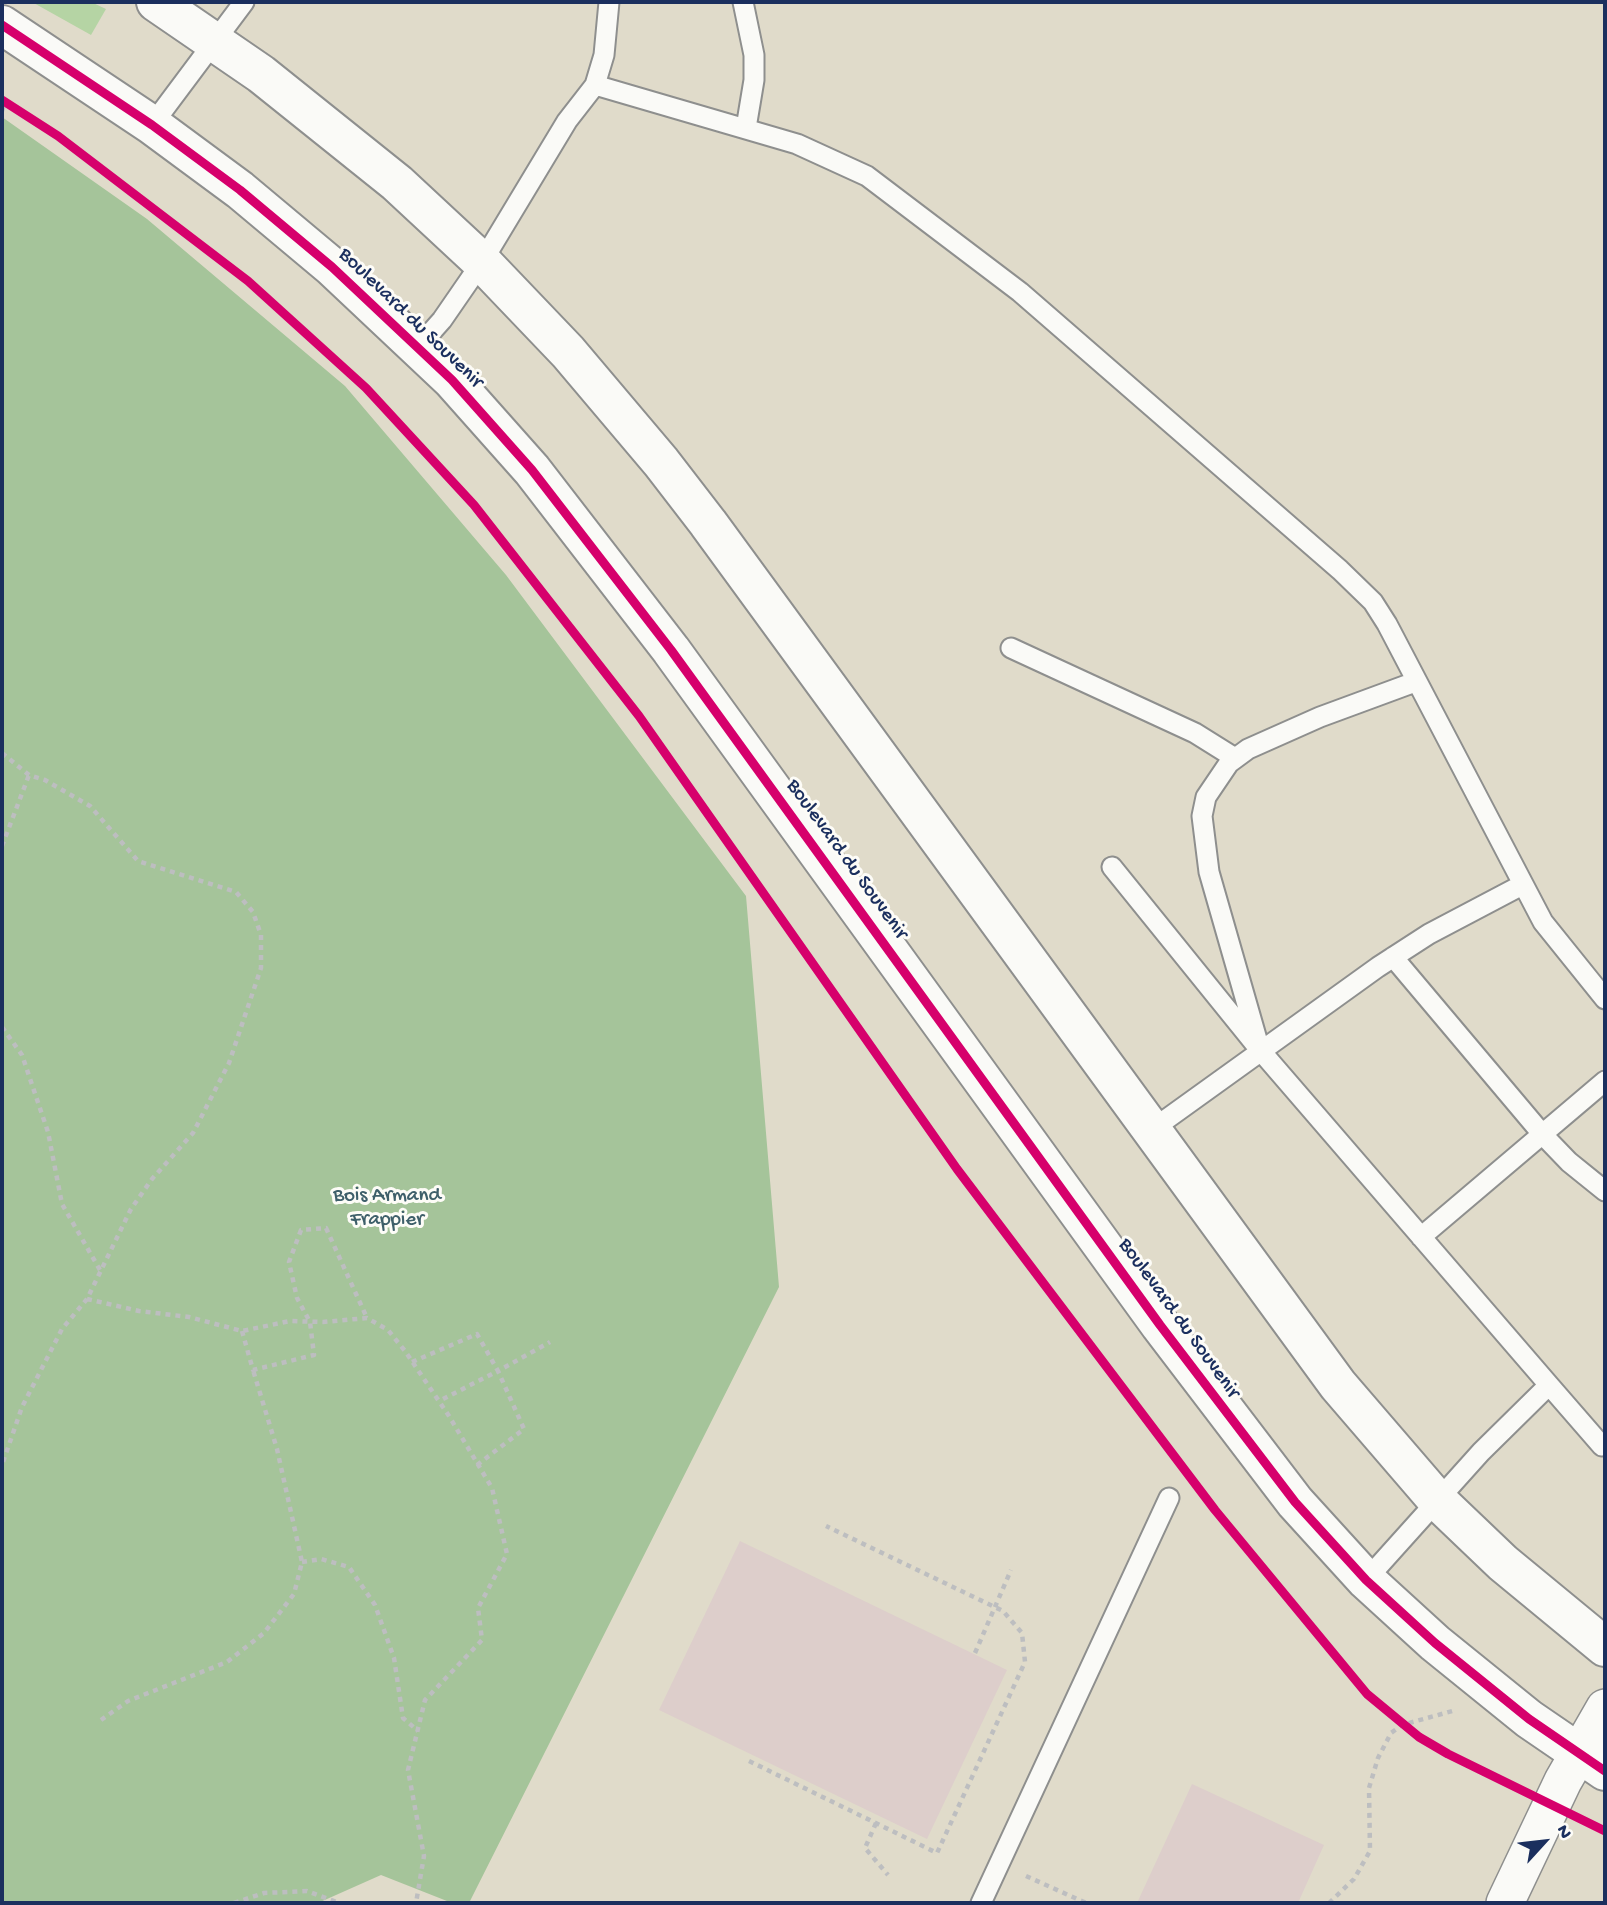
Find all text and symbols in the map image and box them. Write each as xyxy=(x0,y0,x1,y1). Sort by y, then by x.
street label: Boulevard du Souvenir xyxy=(332,243,488,395)
street label: Boulevard du Souvenir xyxy=(779,775,913,945)
park label: Bois Armand Frappier xyxy=(333,1184,441,1234)
street label: Boulevard du Souvenir xyxy=(1111,1234,1245,1404)
north arrow xyxy=(1509,1807,1579,1877)
text: N xyxy=(1550,1821,1576,1843)

